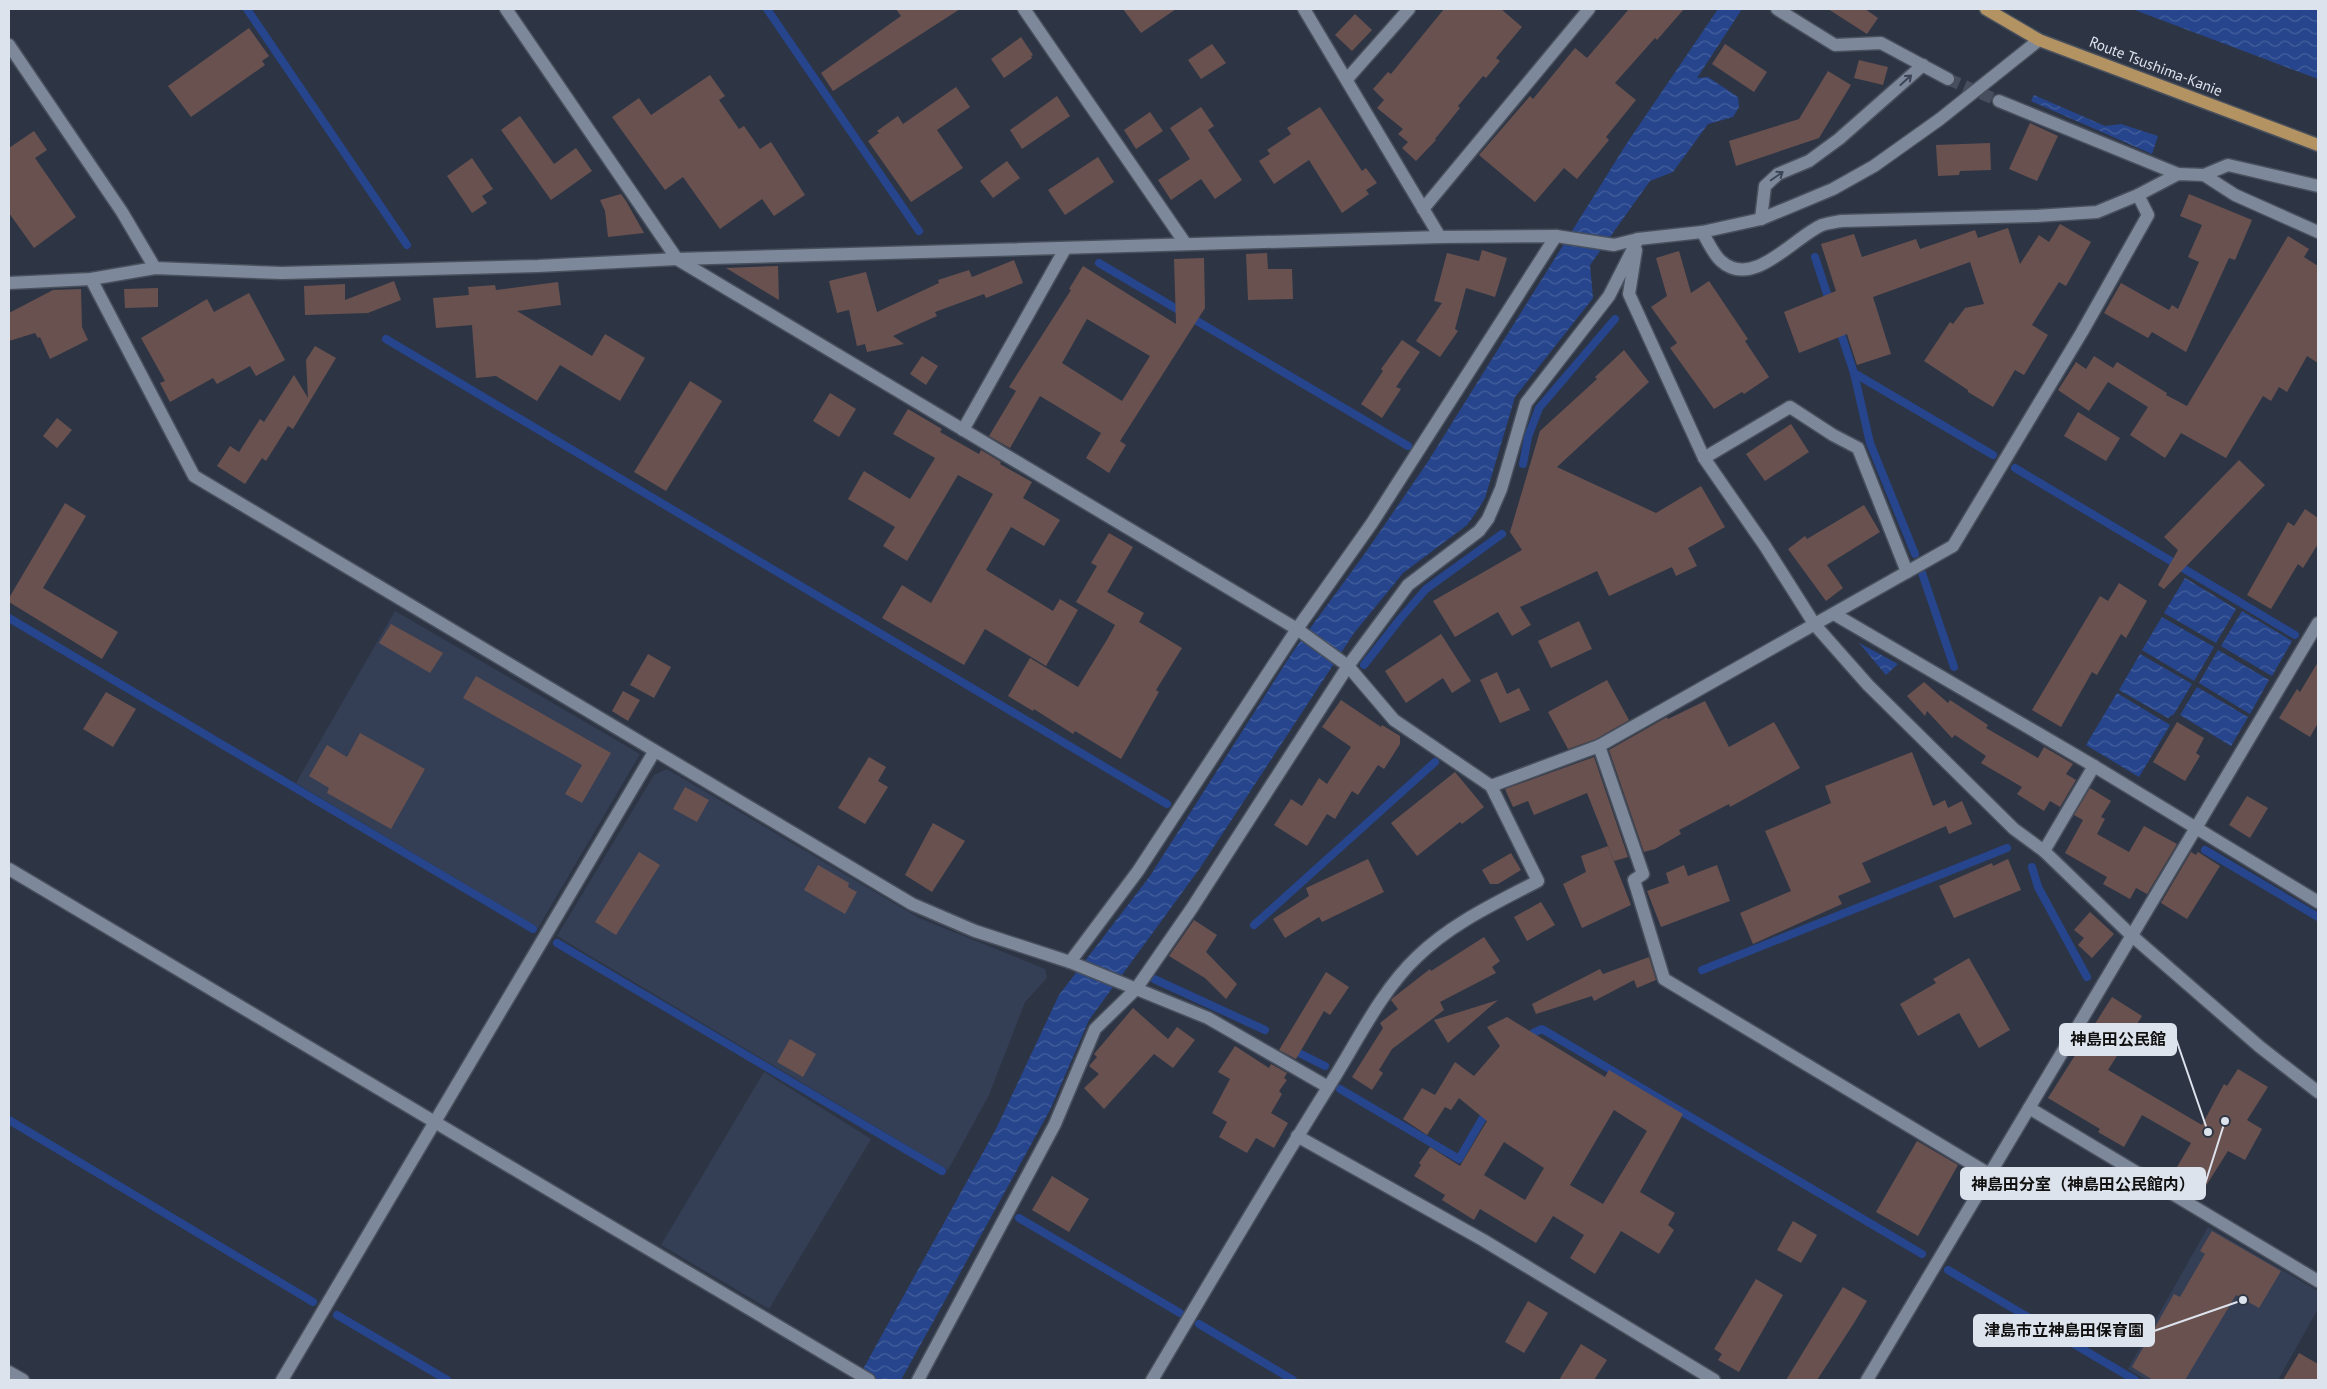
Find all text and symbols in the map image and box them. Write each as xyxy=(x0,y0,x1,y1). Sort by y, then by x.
street label: Route Tsushima-Kanie xyxy=(2087,32,2225,100)
one-way arrow xyxy=(1900,75,1913,86)
one-way arrow xyxy=(1770,171,1784,182)
callout: 神島田公民館 xyxy=(2060,1024,2176,1055)
text: 神島田公民館 xyxy=(2070,1029,2166,1049)
callout: 神島田分室（神島田公民館内） xyxy=(1961,1168,2205,1199)
text: 神島田分室（神島田公民館内） xyxy=(1971,1174,2195,1194)
callout: 津島市立神島田保育園 xyxy=(1974,1315,2154,1346)
text: 津島市立神島田保育園 xyxy=(1984,1320,2144,1340)

